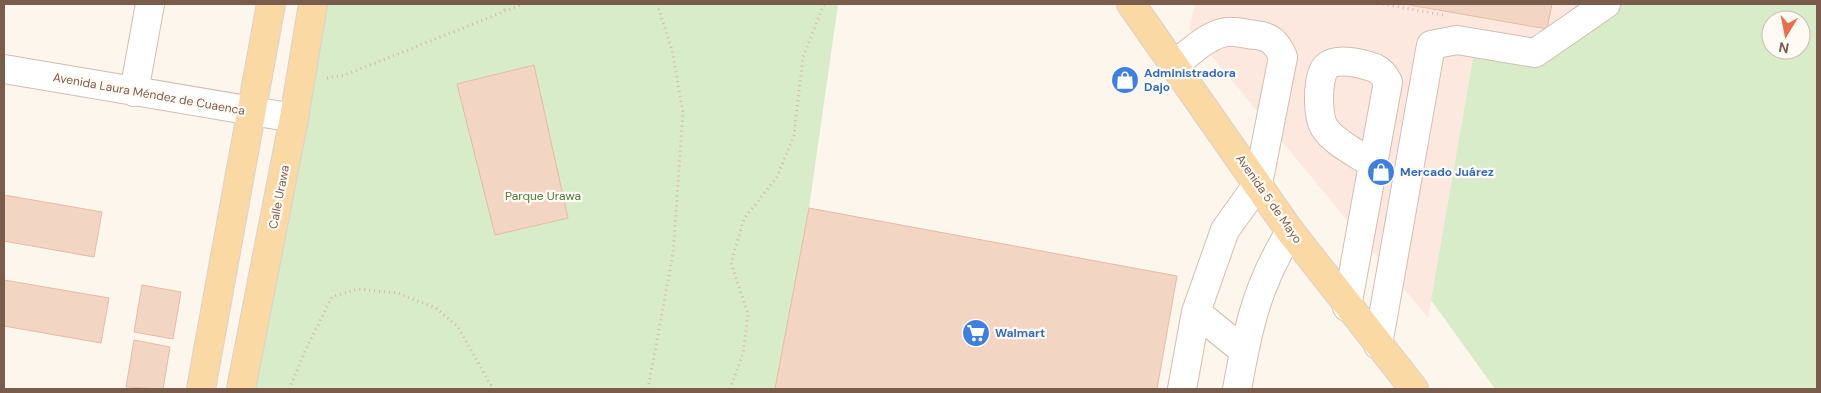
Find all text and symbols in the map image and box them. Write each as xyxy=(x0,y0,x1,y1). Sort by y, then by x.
north arrow xyxy=(1761,10,1811,60)
text: N xyxy=(1777,38,1790,58)
shop icon: Administradora Dajo xyxy=(1110,65,1140,95)
place label: Administradora Dajo xyxy=(1144,65,1236,95)
street label: Avenida Laura Méndez de Cuaenca xyxy=(52,69,246,119)
street label: Avenida 5 de Mayo xyxy=(1232,151,1306,247)
shop icon: Mercado Juárez xyxy=(1366,157,1396,187)
street label: Calle Urawa xyxy=(265,164,293,230)
place label: Mercado Juárez xyxy=(1400,164,1494,180)
park label: Parque Urawa xyxy=(505,188,581,204)
supermarket icon: Walmart xyxy=(961,318,991,348)
place label: Walmart xyxy=(995,325,1045,341)

